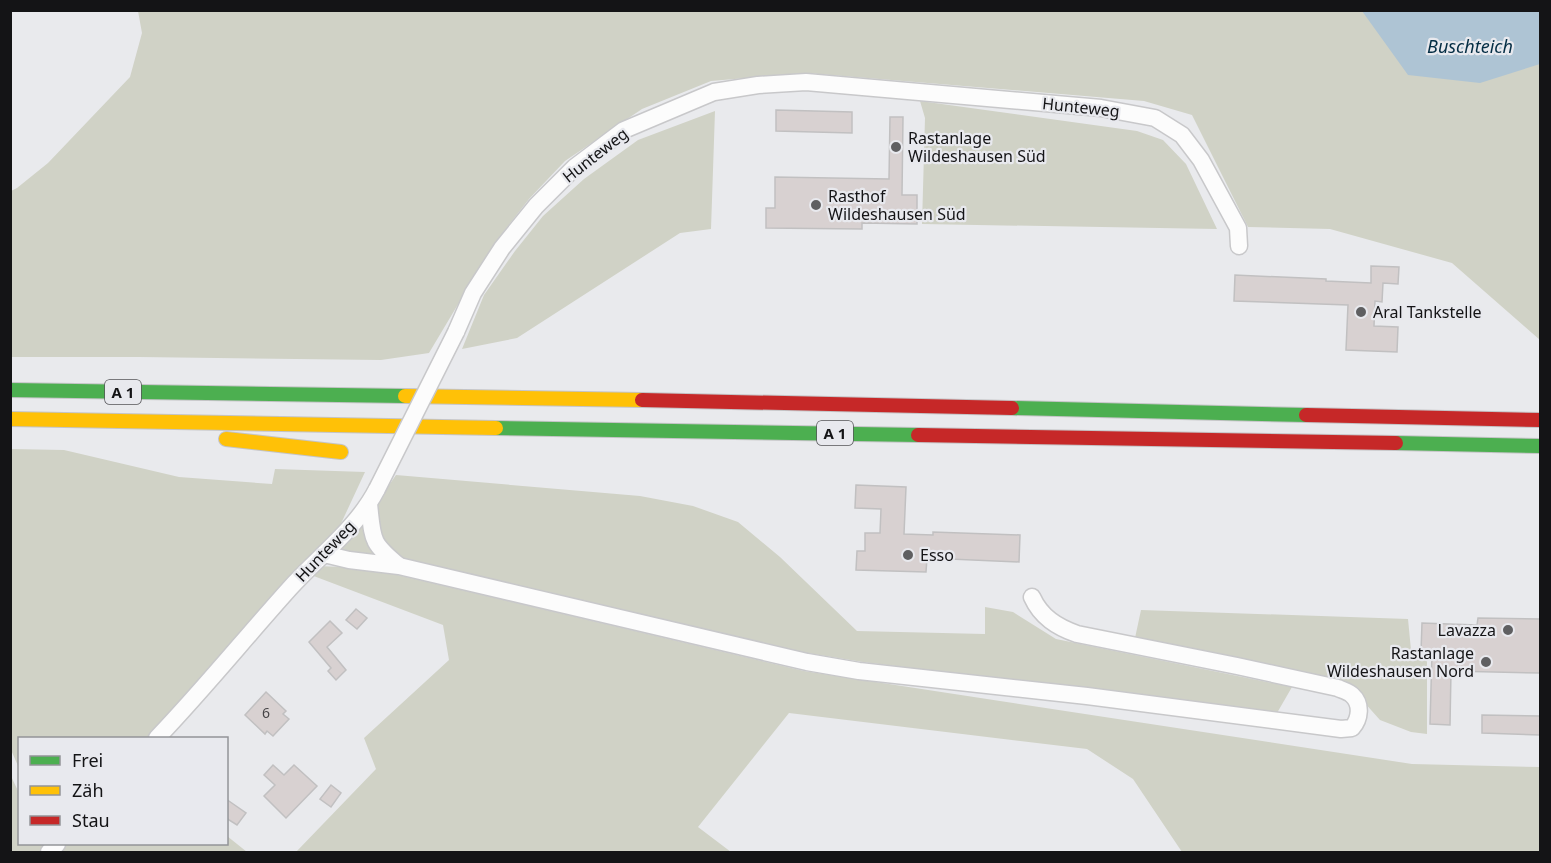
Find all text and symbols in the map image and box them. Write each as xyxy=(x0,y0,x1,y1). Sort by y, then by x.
water label: Buschteich xyxy=(1427,34,1513,58)
street label: Hunteweg xyxy=(1041,92,1121,122)
street label: Hunteweg xyxy=(558,122,632,188)
place label: Rastanlage Wildeshausen Süd xyxy=(908,127,1046,167)
marker: Rastanlage Wildeshausen Süd xyxy=(889,140,903,154)
place label: Rasthof Wildeshausen Süd xyxy=(828,185,966,225)
marker: Rasthof Wildeshausen Süd xyxy=(809,198,823,212)
place label: Aral Tankstelle xyxy=(1373,301,1482,323)
marker: Aral Tankstelle xyxy=(1354,305,1368,319)
road number: A 1 xyxy=(105,380,141,404)
road number: A 1 xyxy=(817,421,853,445)
street label: Hunteweg xyxy=(290,515,360,587)
place label: Esso xyxy=(920,544,954,566)
marker: Esso xyxy=(901,548,915,562)
place label: Lavazza xyxy=(1438,619,1496,641)
marker: Lavazza xyxy=(1501,623,1515,637)
place label: Rastanlage Wildeshausen Nord xyxy=(1327,642,1474,682)
marker: Rastanlage Wildeshausen Nord xyxy=(1479,655,1493,669)
house number: 6 xyxy=(262,703,270,722)
legend xyxy=(18,737,228,845)
text: Frei xyxy=(72,748,103,772)
text: Zäh xyxy=(72,778,104,802)
text: Stau xyxy=(72,808,110,832)

